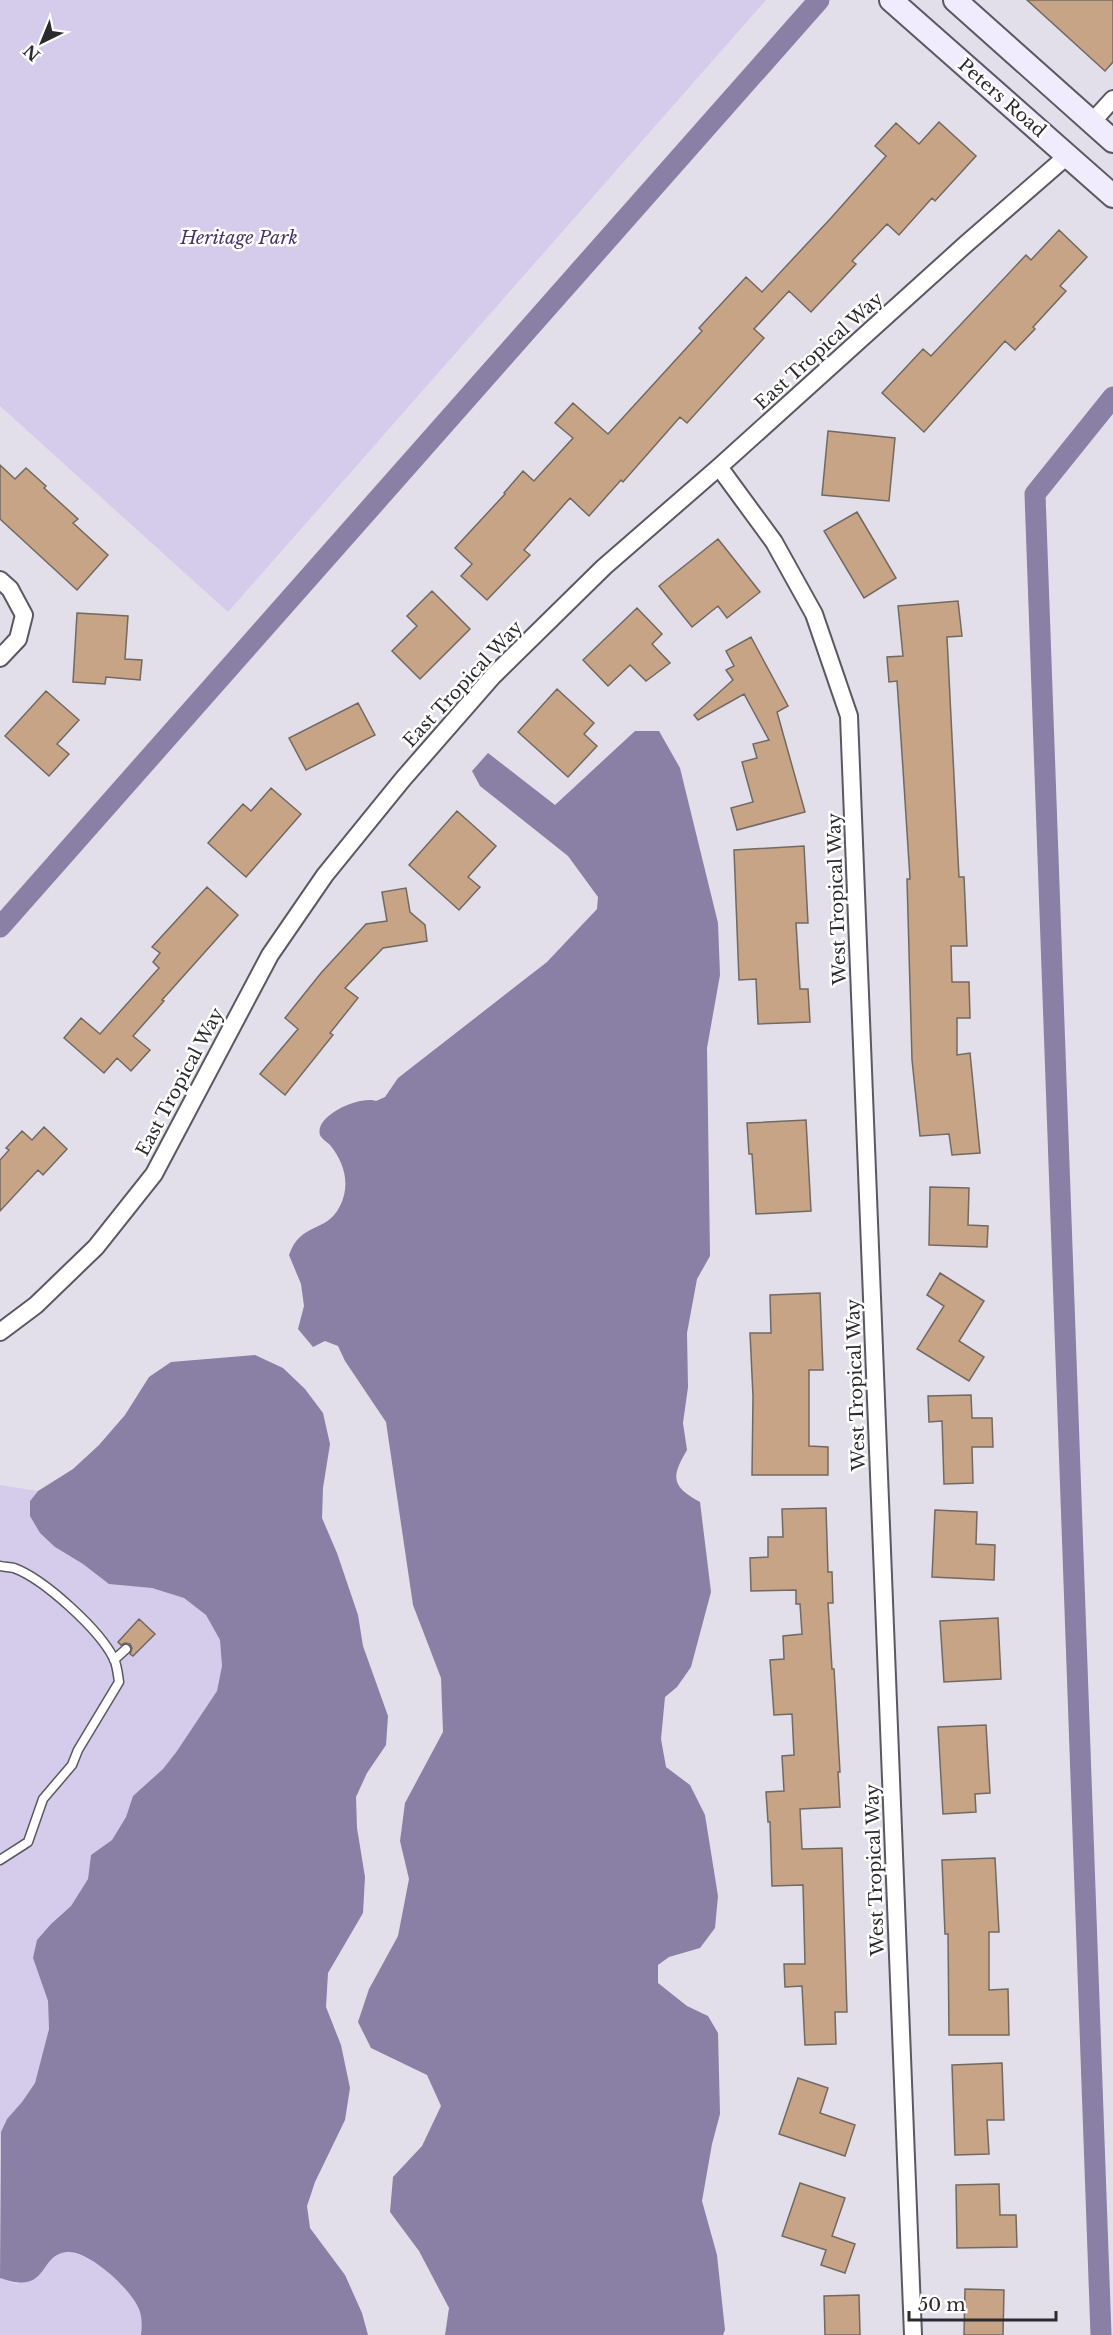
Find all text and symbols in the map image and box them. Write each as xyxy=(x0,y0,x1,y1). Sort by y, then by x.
north arrow xyxy=(12,12,72,72)
text: N xyxy=(19,41,44,65)
street label: Peters Road xyxy=(954,54,1050,142)
park label: Heritage Park xyxy=(179,227,298,249)
street label: East Tropical Way xyxy=(750,287,888,414)
street label: East Tropical Way xyxy=(399,616,528,752)
street label: West Tropical Way xyxy=(823,812,851,986)
street label: East Tropical Way xyxy=(132,1004,229,1160)
street label: West Tropical Way xyxy=(842,1298,870,1472)
street label: West Tropical Way xyxy=(861,1783,889,1957)
scale bar xyxy=(909,2284,1056,2322)
text: 50 m xyxy=(918,2294,966,2316)

